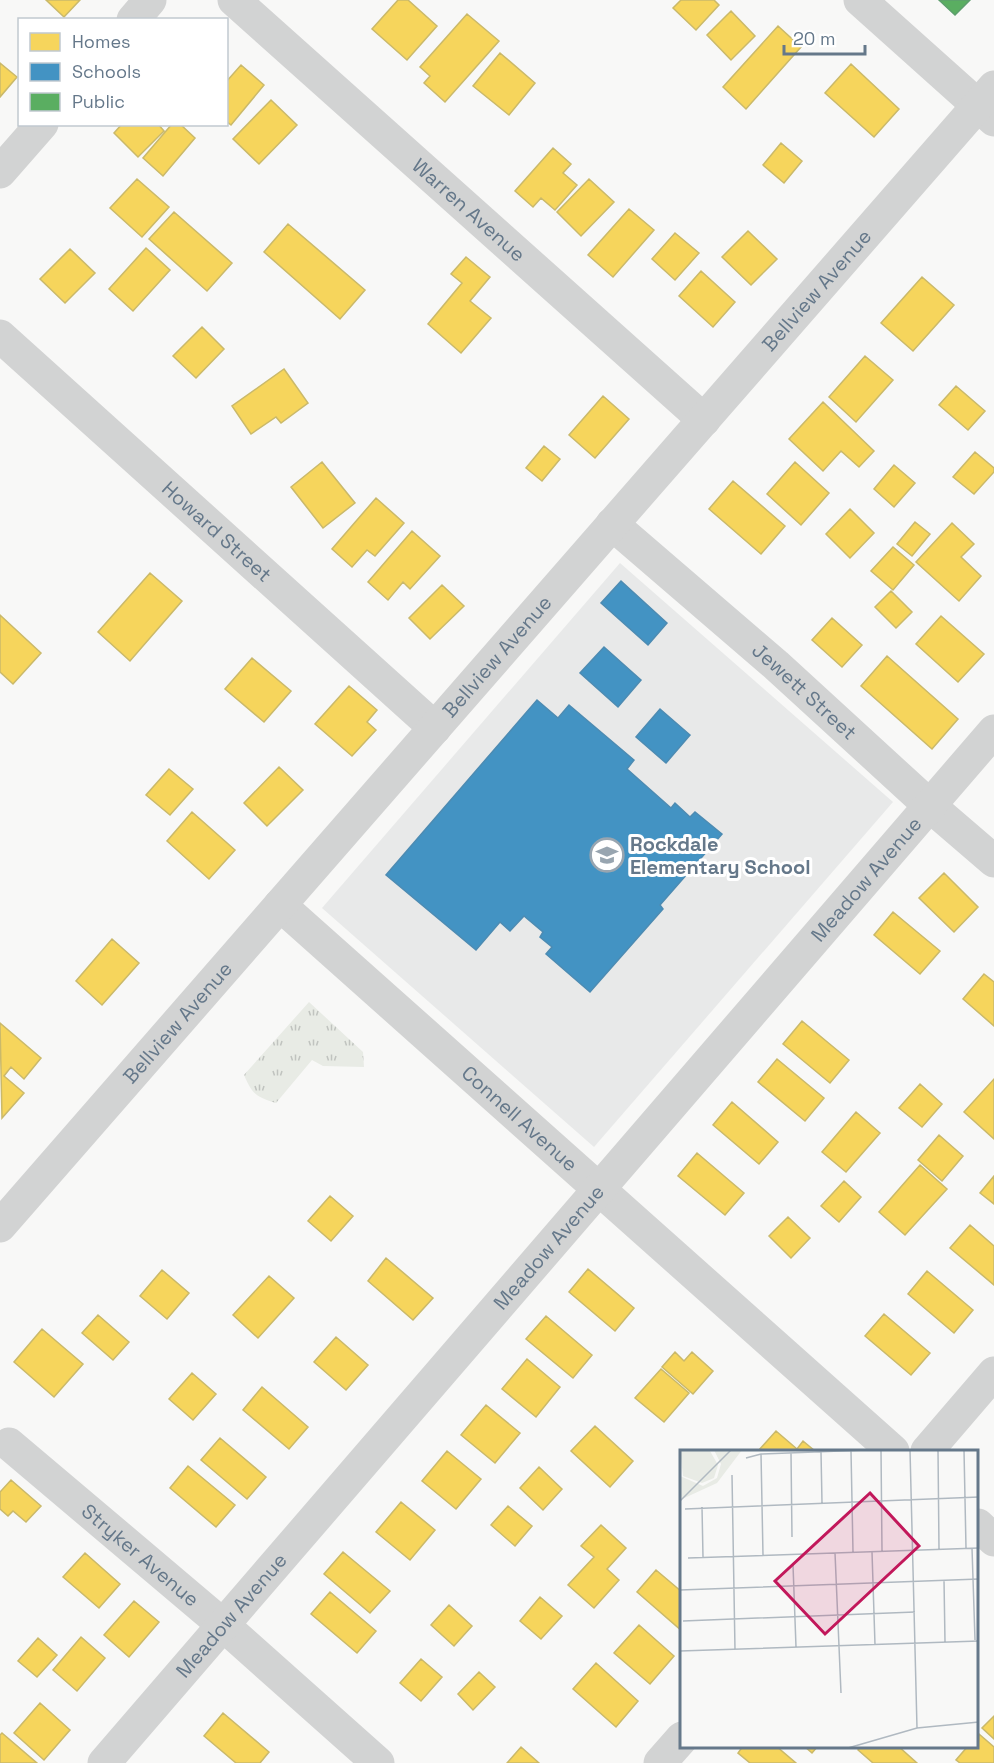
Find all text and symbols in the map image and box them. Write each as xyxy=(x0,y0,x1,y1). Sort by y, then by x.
legend xyxy=(18,18,228,126)
scale bar xyxy=(784,18,865,56)
text: 20 m xyxy=(793,27,836,50)
text: Homes xyxy=(72,30,131,53)
text: Schools xyxy=(72,60,141,83)
text: Public xyxy=(72,90,125,113)
street label: Warren Avenue xyxy=(407,152,531,267)
street label: Bellview Avenue xyxy=(756,224,877,357)
street label: Howard Street xyxy=(157,475,277,588)
street label: Bellview Avenue xyxy=(437,590,557,723)
street label: Jewett Street xyxy=(747,637,862,746)
street label: Meadow Avenue xyxy=(805,811,927,947)
place label: Rockdale Elementary School xyxy=(630,831,811,880)
school or university icon: Rockdale Elementary School xyxy=(589,837,625,873)
street label: Bellview Avenue xyxy=(117,956,238,1089)
street label: Connell Avenue xyxy=(456,1060,583,1177)
street label: Meadow Avenue xyxy=(488,1179,610,1315)
inset map xyxy=(680,1450,979,1748)
street label: Stryker Avenue xyxy=(76,1498,205,1612)
street label: Meadow Avenue xyxy=(170,1547,292,1683)

